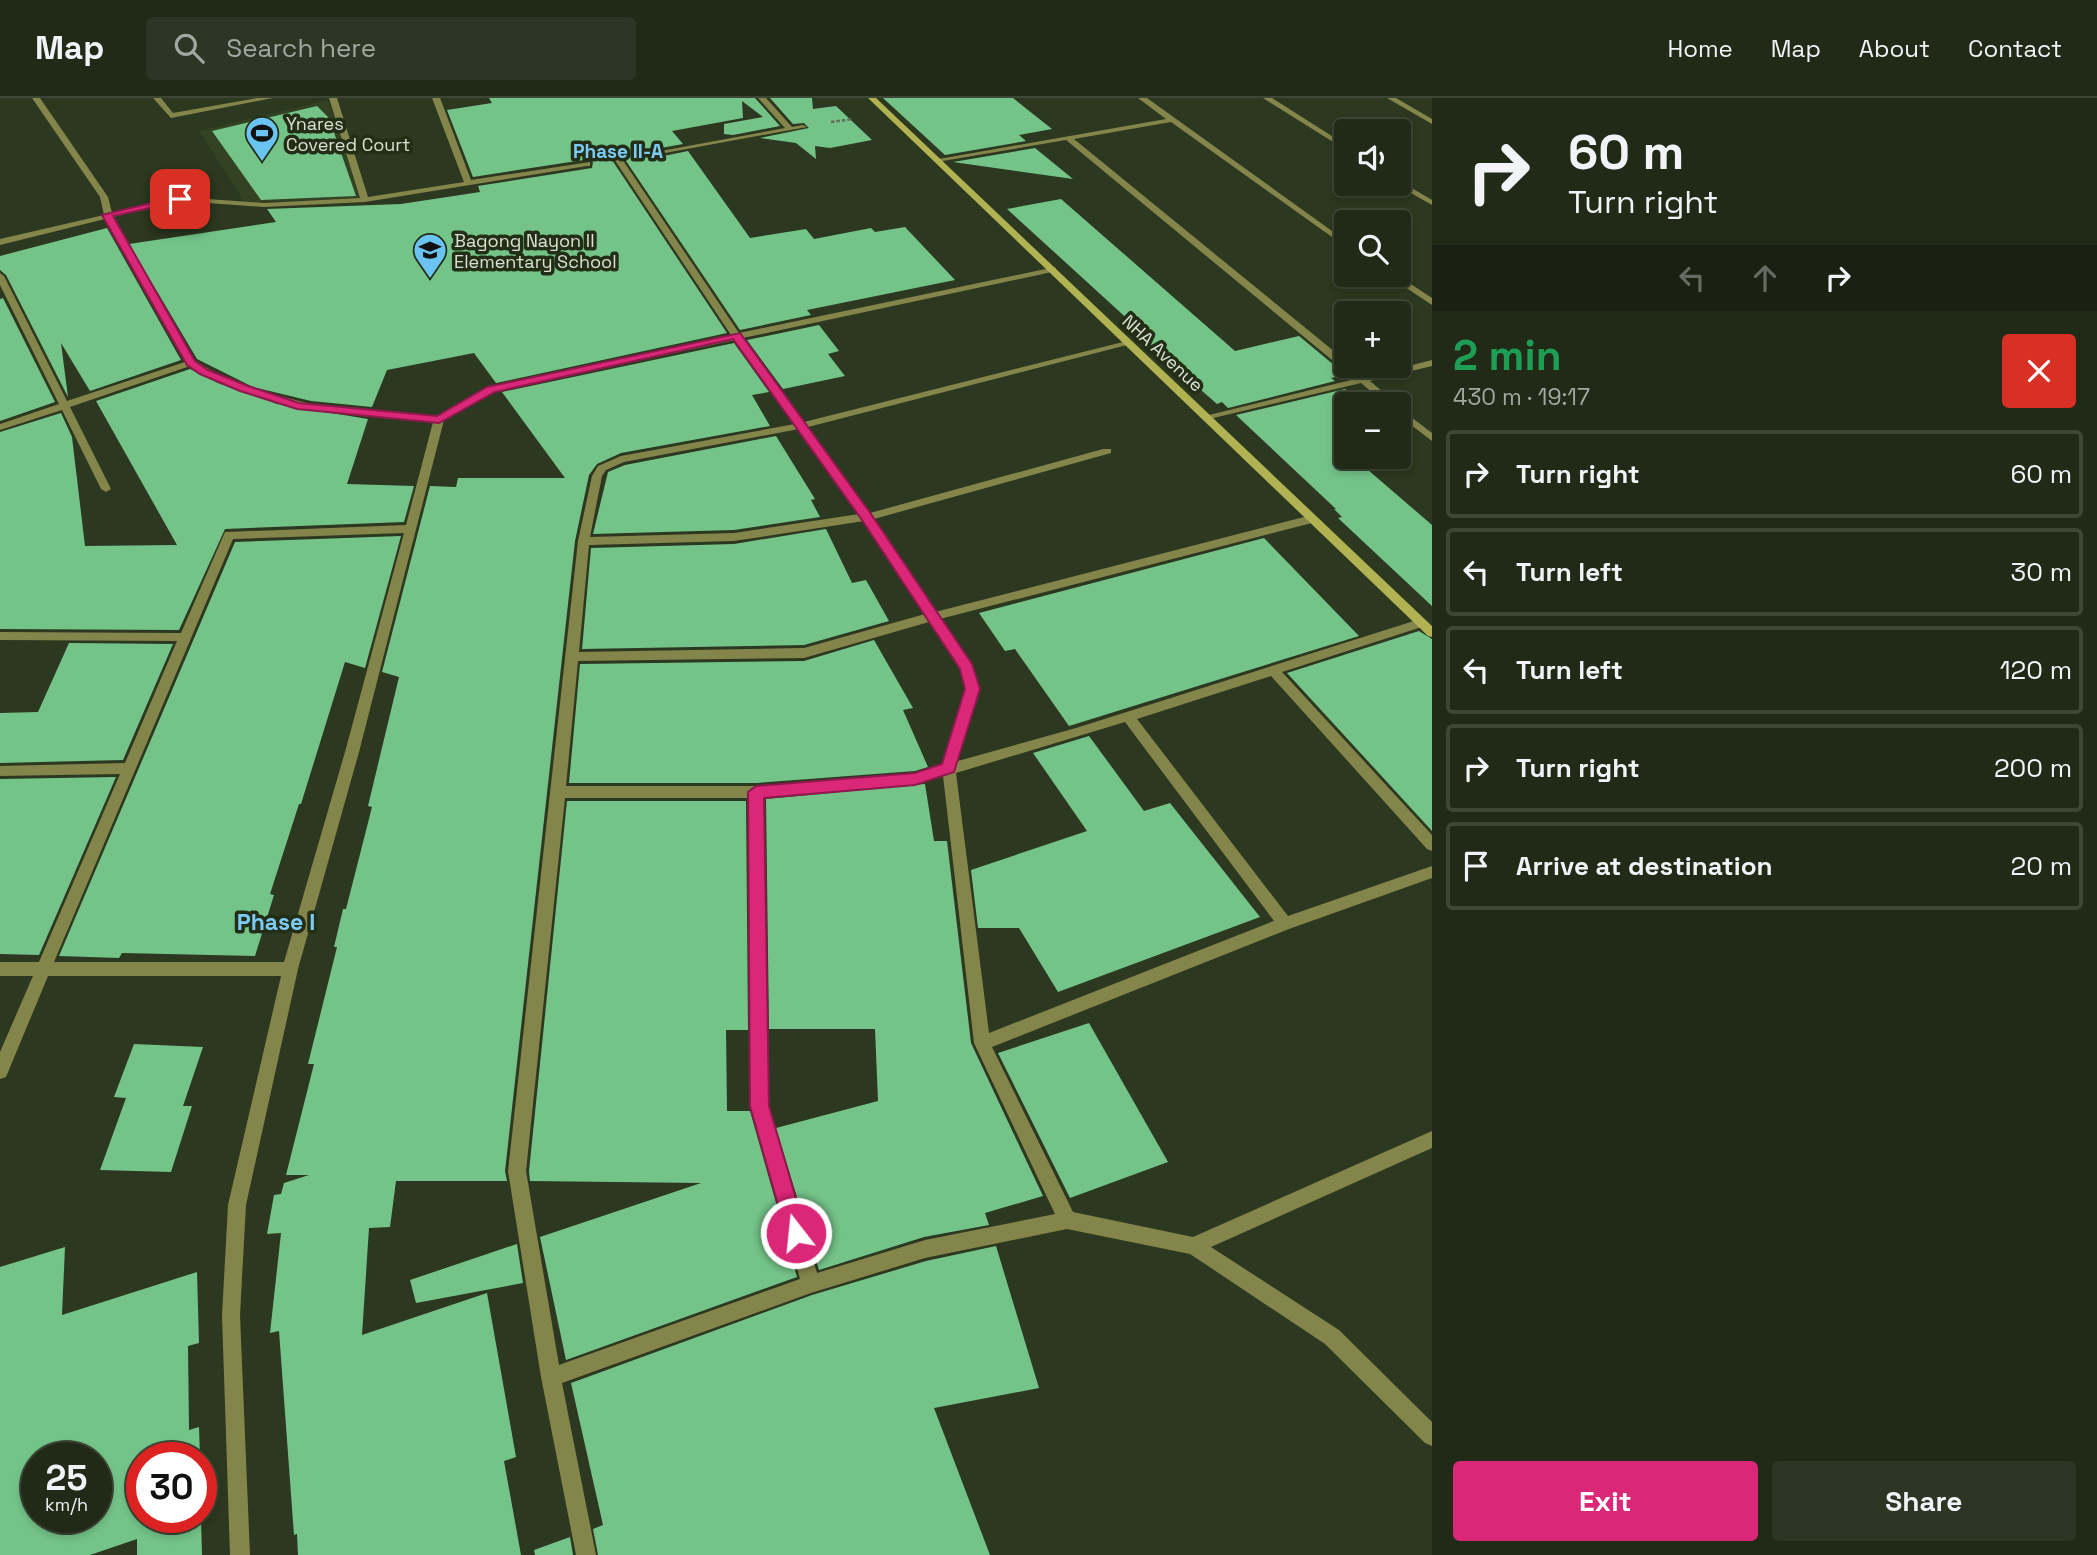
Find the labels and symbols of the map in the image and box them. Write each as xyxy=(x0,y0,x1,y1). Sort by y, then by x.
place label: Ynares Covered Court xyxy=(286,112,410,156)
sports icon: Ynares Covered Court xyxy=(243,114,281,163)
district label: Phase II-A xyxy=(573,139,663,164)
pin xyxy=(150,169,210,229)
place label: Bagong Nayon II Elementary School xyxy=(454,229,617,273)
school or university icon: Bagong Nayon II Elementary School xyxy=(411,231,449,280)
street label: NHA Avenue xyxy=(1118,310,1208,396)
district label: Phase I xyxy=(237,907,315,937)
position arrow xyxy=(759,1196,833,1270)
speed limit sign: 30 xyxy=(126,1442,217,1533)

